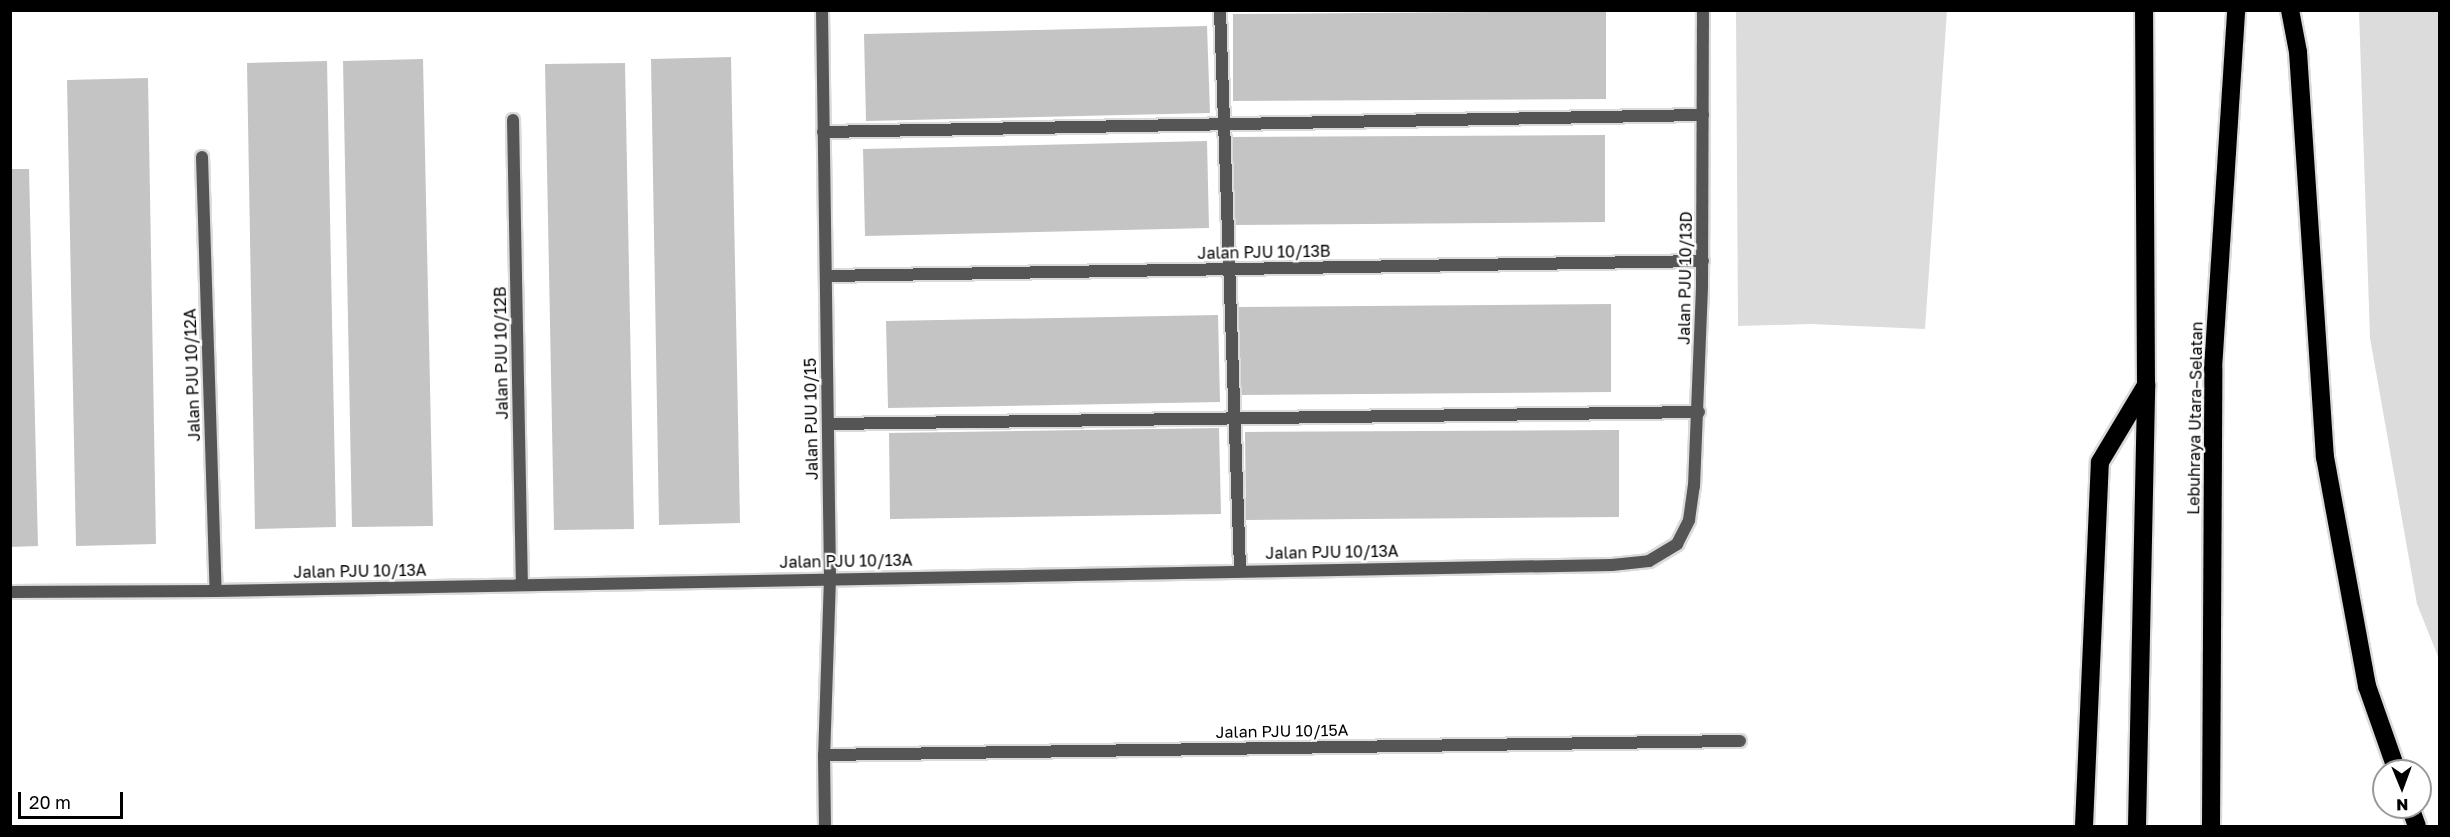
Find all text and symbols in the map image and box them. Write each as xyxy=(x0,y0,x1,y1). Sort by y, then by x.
street label: Jalan PJU 10/13D xyxy=(1674,211,1696,345)
street label: Jalan PJU 10/13B xyxy=(1197,241,1331,263)
street label: Jalan PJU 10/12B xyxy=(490,286,512,420)
street label: Jalan PJU 10/12A xyxy=(180,308,204,442)
street label: Lebuhraya Utara–Selatan xyxy=(2184,321,2206,515)
street label: Jalan PJU 10/15 xyxy=(800,358,822,480)
street label: Jalan PJU 10/13A xyxy=(1265,541,1399,563)
street label: Jalan PJU 10/13A xyxy=(779,550,913,572)
street label: Jalan PJU 10/13A xyxy=(293,560,427,582)
street label: Jalan PJU 10/15A xyxy=(1215,720,1349,742)
north arrow xyxy=(2372,759,2432,819)
scale bar xyxy=(21,780,126,818)
text: 20 m xyxy=(29,791,71,813)
text: N xyxy=(2396,795,2409,815)

